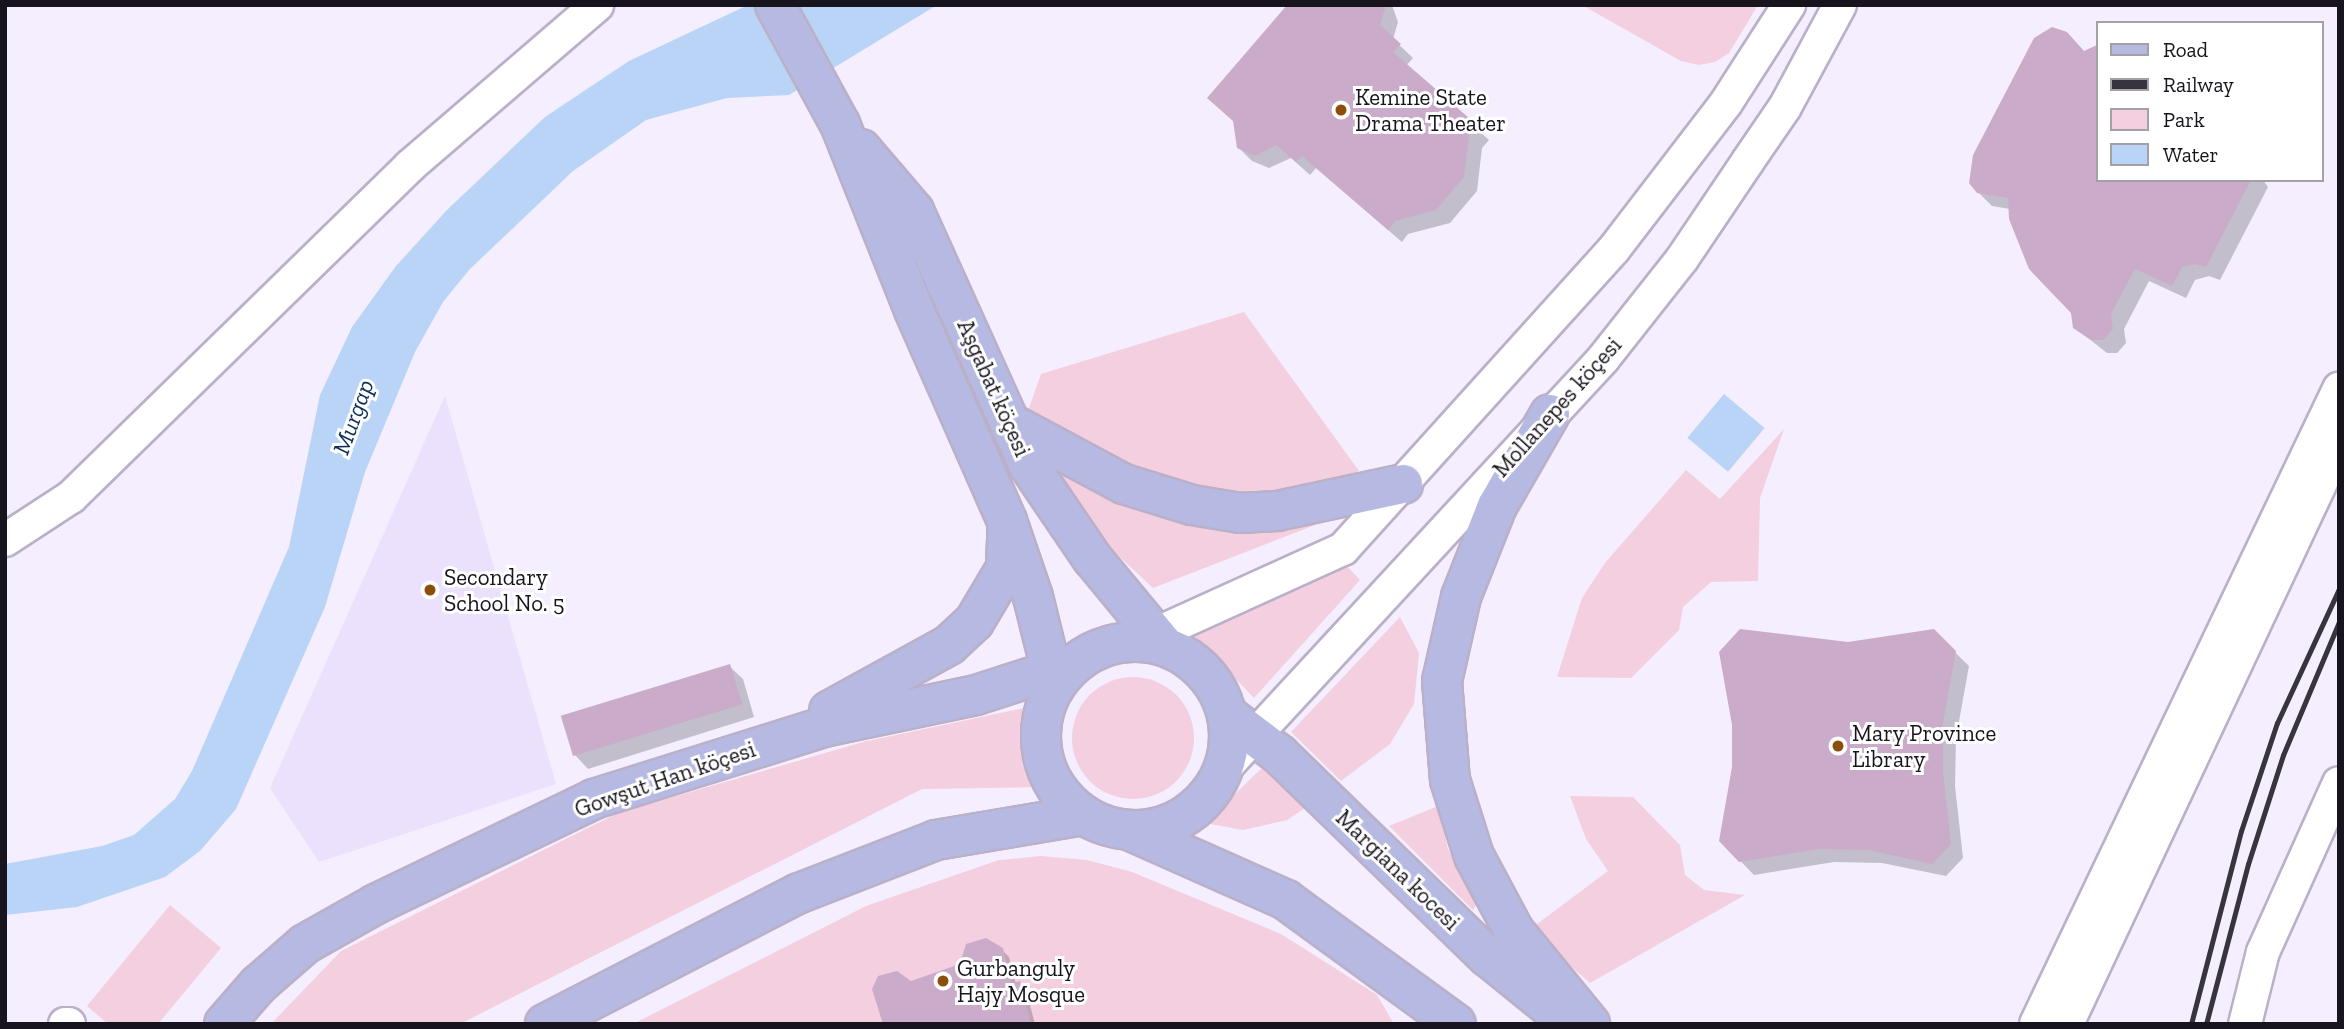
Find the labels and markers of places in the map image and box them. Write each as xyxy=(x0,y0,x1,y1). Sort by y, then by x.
place label: Kemine State Drama Theater xyxy=(1355,83,1506,137)
marker: Kemine State Drama Theater xyxy=(1333,102,1349,118)
place label: Secondary School No. 5 xyxy=(444,563,565,617)
marker: Secondary School No. 5 xyxy=(422,582,438,598)
place label: Mary Province Library xyxy=(1852,719,1997,773)
marker: Mary Province Library xyxy=(1830,738,1846,754)
place label: Gurbanguly Hajy Mosque xyxy=(957,954,1086,1008)
marker: Gurbanguly Hajy Mosque xyxy=(935,973,951,989)

